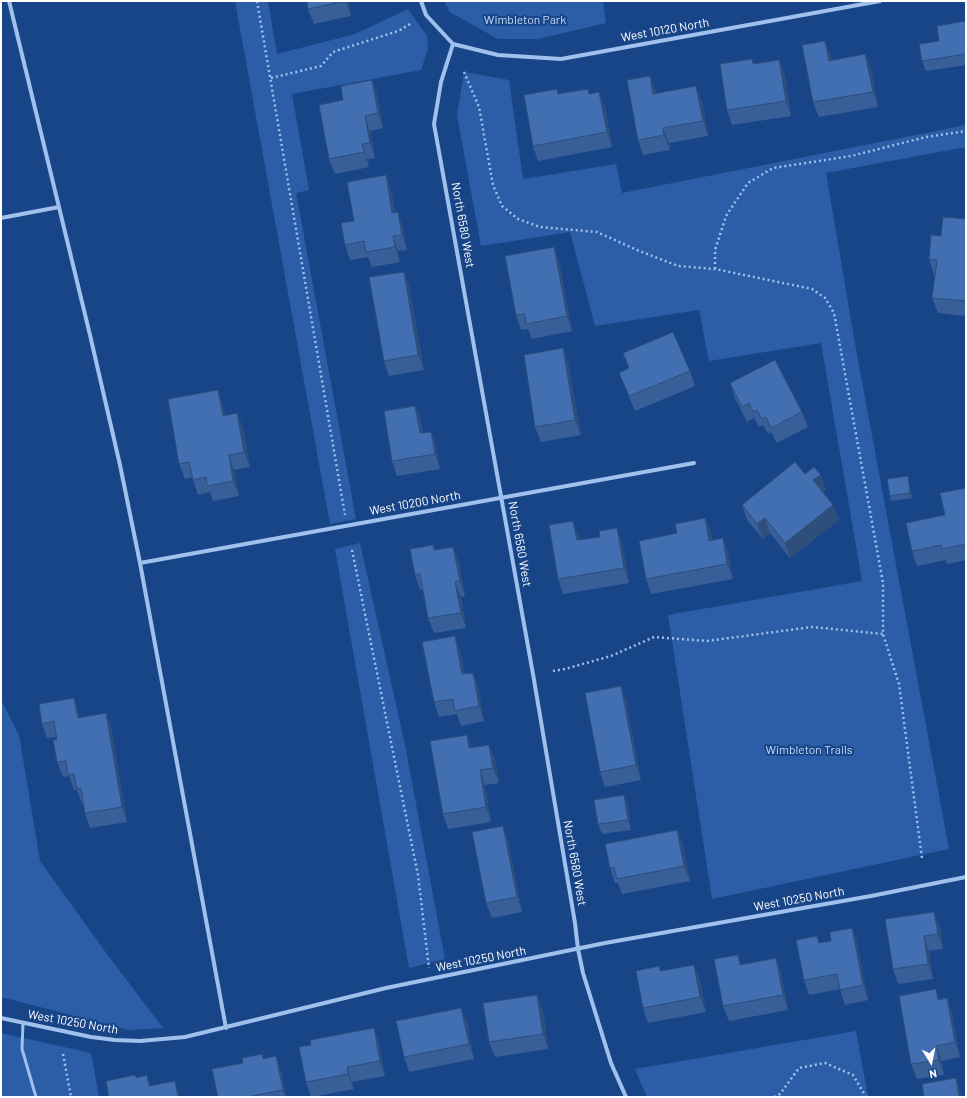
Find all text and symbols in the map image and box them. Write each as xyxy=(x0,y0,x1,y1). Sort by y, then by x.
park label: Wimbleton Park xyxy=(484,13,566,27)
street label: West 10120 North xyxy=(620,15,710,45)
street label: North 6580 West xyxy=(448,181,478,269)
street label: West 10200 North xyxy=(368,488,462,518)
street label: North 6580 West xyxy=(505,500,535,588)
park label: Wimbleton Trails xyxy=(766,743,852,757)
street label: North 6580 West xyxy=(560,819,590,907)
street label: West 10250 North xyxy=(753,884,845,914)
street label: West 10250 North xyxy=(435,943,527,975)
street label: West 10250 North xyxy=(27,1007,119,1037)
north arrow xyxy=(911,1042,951,1082)
text: N xyxy=(928,1067,938,1081)

